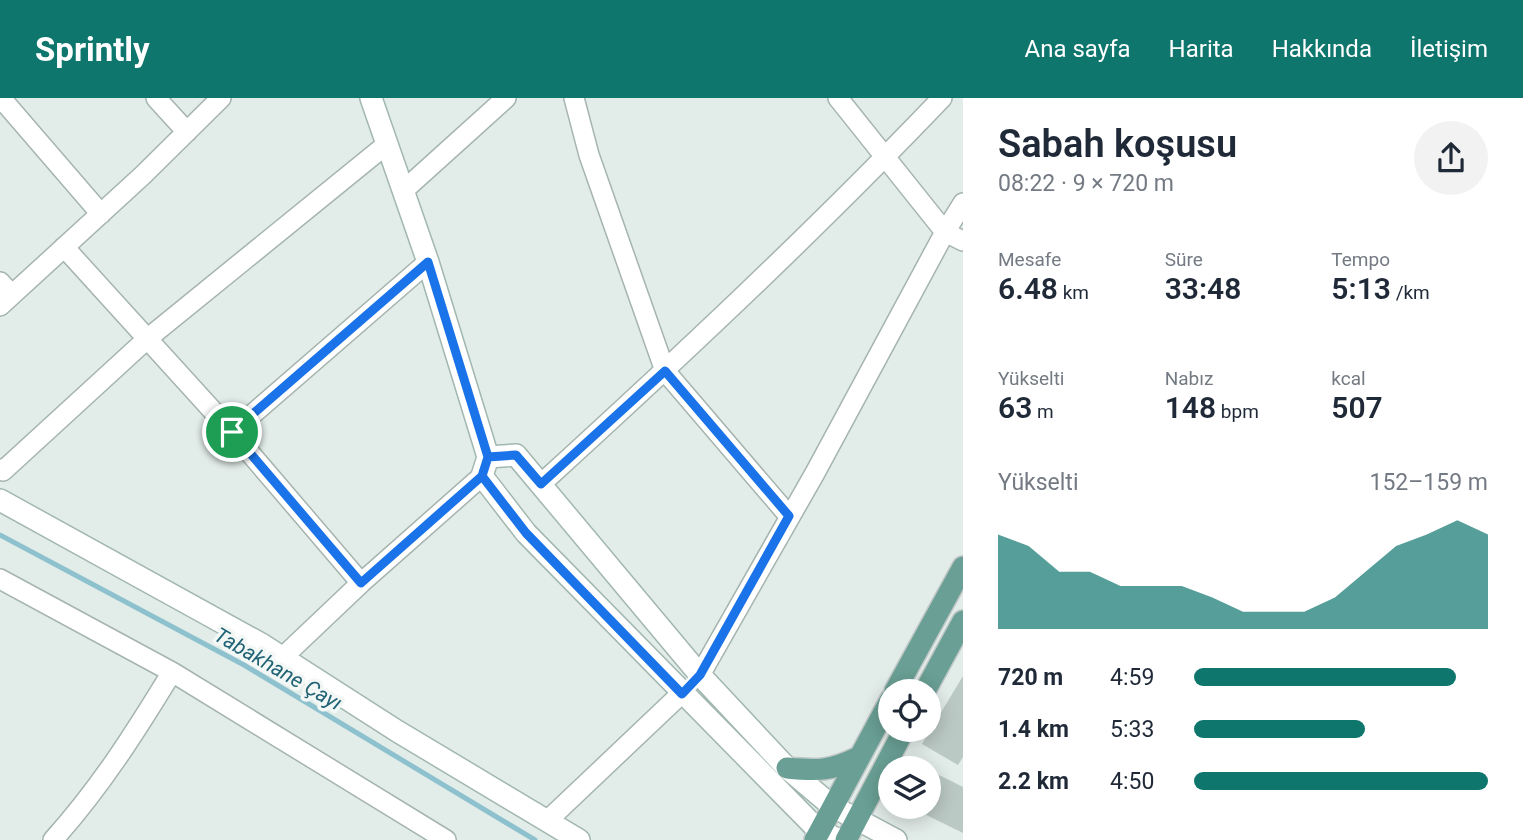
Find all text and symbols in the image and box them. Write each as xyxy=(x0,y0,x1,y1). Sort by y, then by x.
text: Sprintly xyxy=(35,30,150,69)
text: Ana sayfa xyxy=(1025,35,1131,63)
text: Harita xyxy=(1169,35,1234,63)
text: Hakkında xyxy=(1272,35,1372,63)
text: İletişim xyxy=(1410,35,1488,63)
button: share xyxy=(1414,121,1488,195)
text: Sabah koşusu xyxy=(998,122,1237,166)
text: 08:22 · 9 × 720 m xyxy=(998,170,1174,197)
text: Mesafe xyxy=(998,248,1061,271)
text: Süre xyxy=(1165,248,1203,271)
text: Tempo xyxy=(1331,248,1390,271)
text: 6.48 xyxy=(998,271,1058,306)
text: 33:48 xyxy=(1165,271,1241,306)
text: 5:13 xyxy=(1331,271,1391,306)
text: km xyxy=(1058,281,1089,304)
text: /km xyxy=(1391,281,1430,304)
text: Yükselti xyxy=(998,367,1065,390)
text: Nabız xyxy=(1165,367,1213,390)
text: kcal xyxy=(1331,367,1366,390)
text: 63 xyxy=(998,390,1032,425)
text: 148 xyxy=(1165,390,1216,425)
text: 507 xyxy=(1331,390,1383,425)
text: m xyxy=(1032,400,1054,423)
text: bpm xyxy=(1216,400,1259,423)
pin xyxy=(202,402,262,462)
icon: arrive xyxy=(213,413,251,451)
text: Yükselti xyxy=(998,469,1079,496)
text: 152–159 m xyxy=(1369,469,1488,496)
water label: Tabakhane Çayı xyxy=(210,623,346,715)
text: 720 m xyxy=(998,664,1063,691)
text: 4:59 xyxy=(1110,664,1154,691)
map controls xyxy=(878,679,941,819)
button: locate xyxy=(878,679,941,742)
text: 1.4 km xyxy=(998,716,1069,743)
text: 5:33 xyxy=(1110,716,1154,743)
button: layers xyxy=(878,756,941,819)
text: 2.2 km xyxy=(998,768,1069,795)
text: 4:50 xyxy=(1110,768,1154,795)

